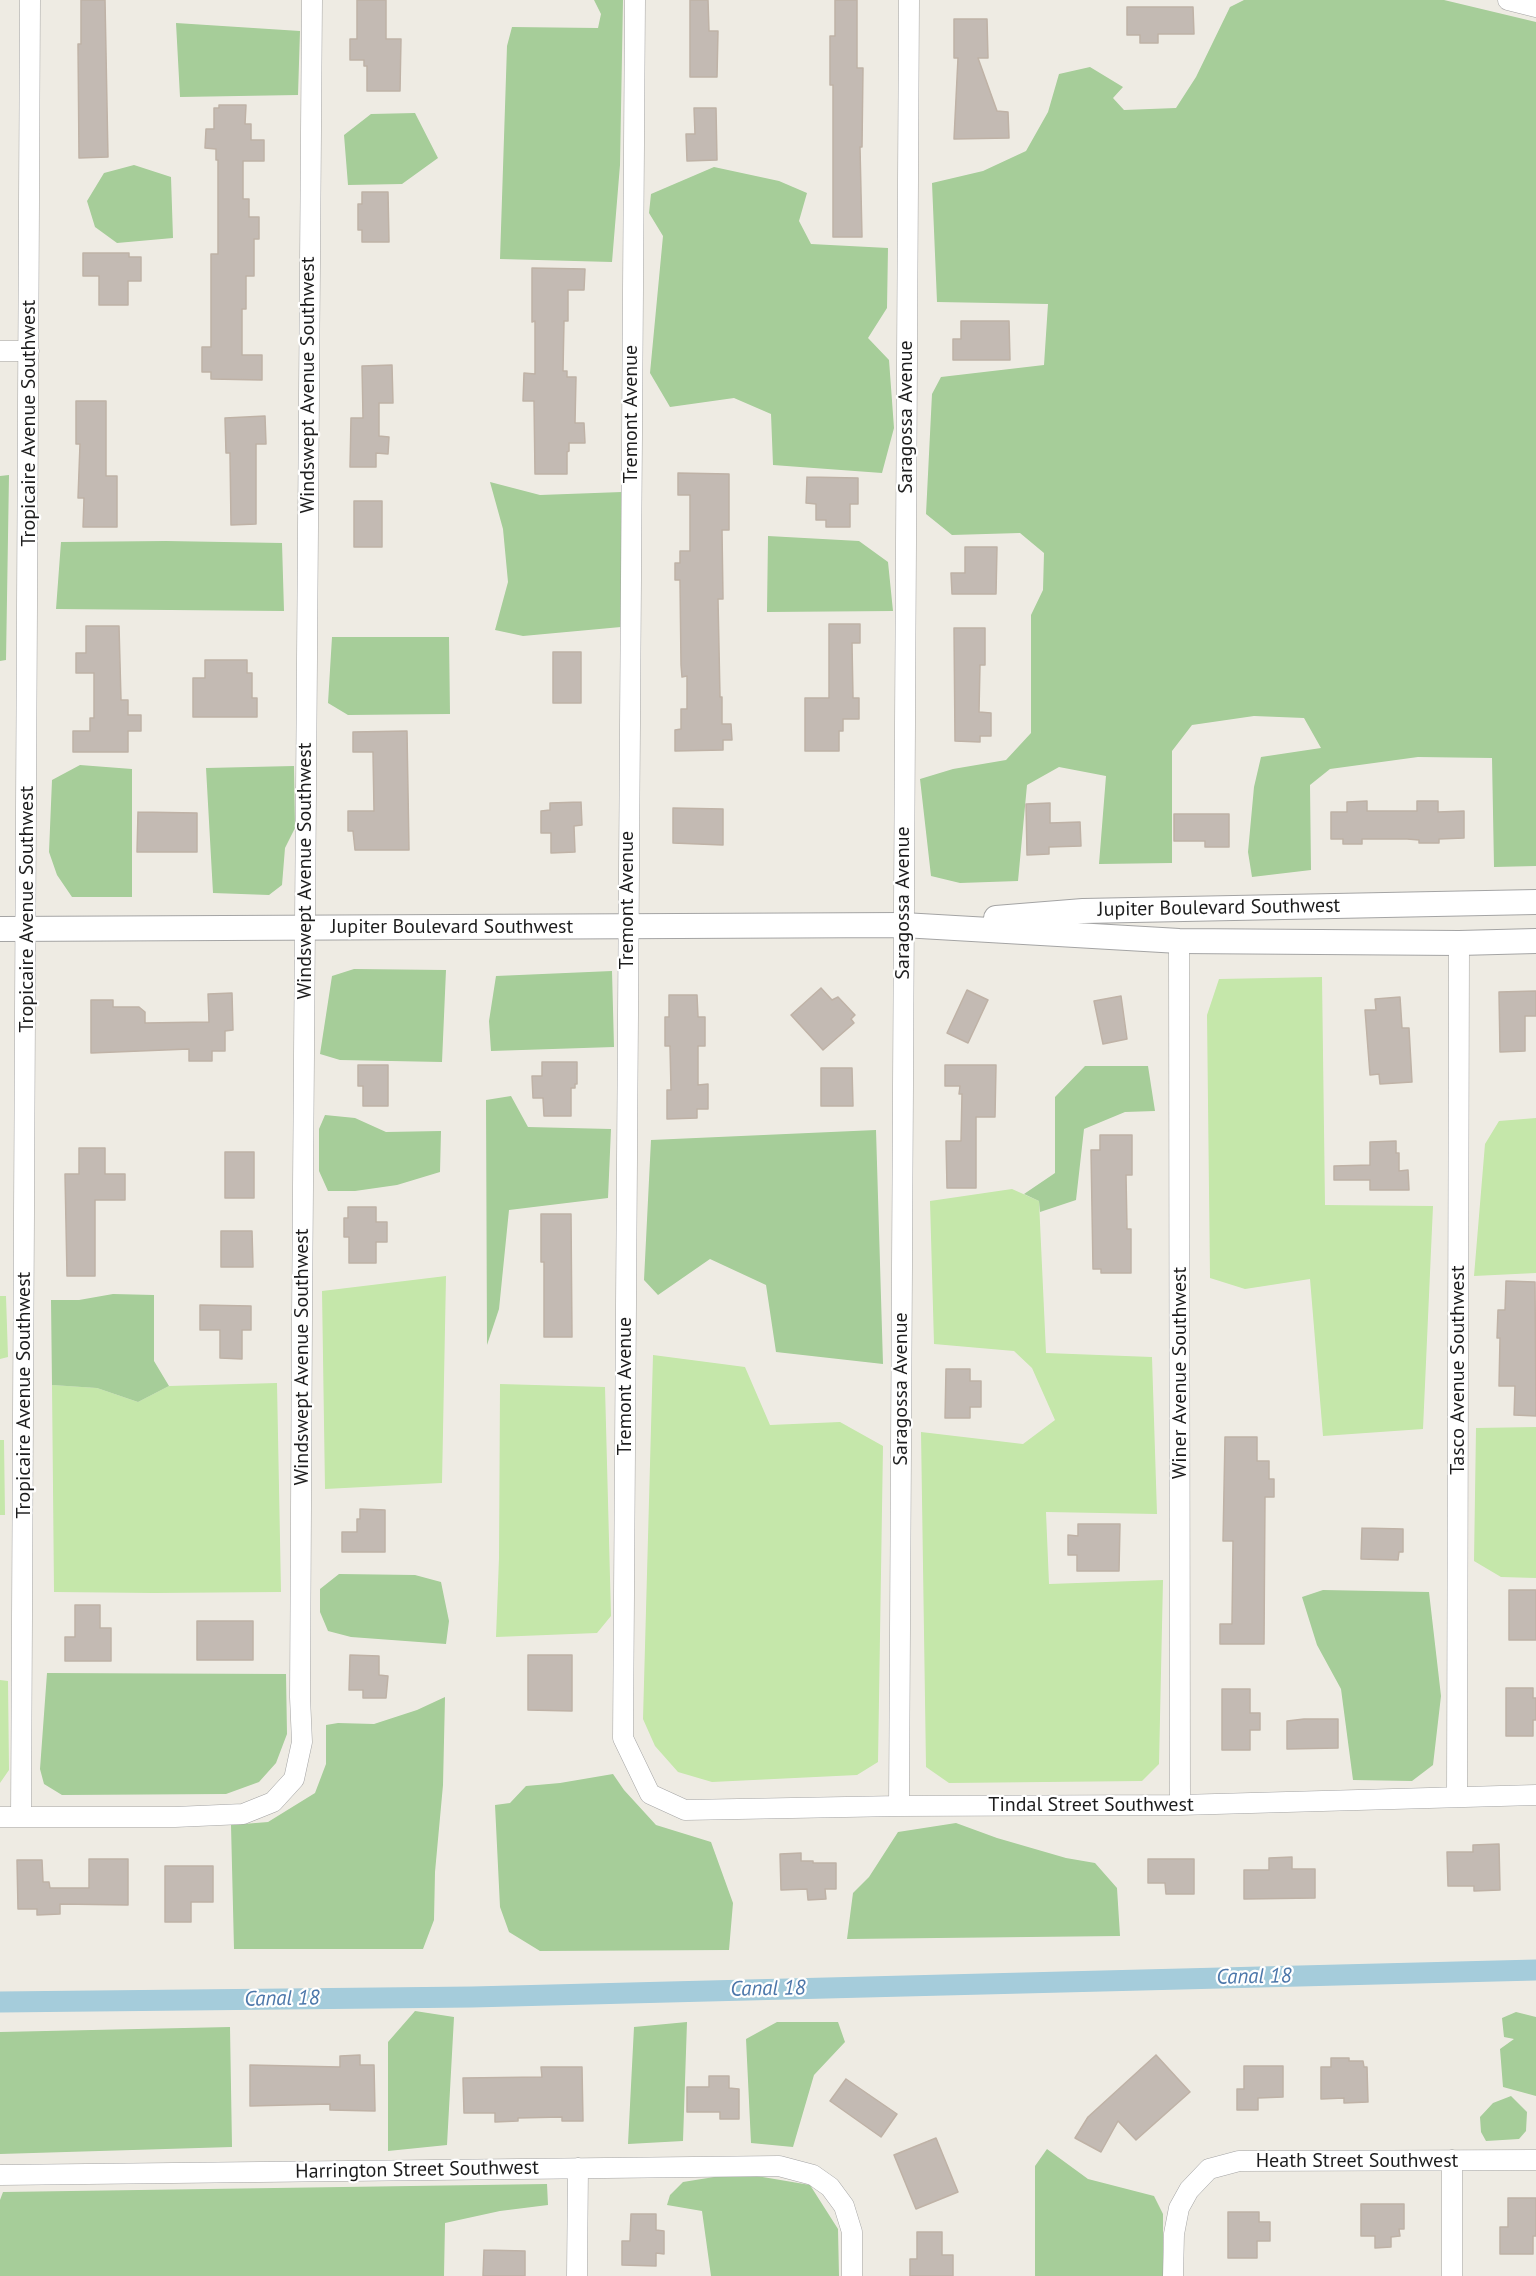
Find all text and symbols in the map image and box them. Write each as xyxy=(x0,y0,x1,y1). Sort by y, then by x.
street label: Windswept Avenue Southwest xyxy=(296,256,320,514)
street label: Tropicaire Avenue Southwest xyxy=(17,300,41,546)
street label: Saragossa Avenue xyxy=(894,340,918,494)
street label: Tremont Avenue xyxy=(619,345,643,483)
street label: Windswept Avenue Southwest xyxy=(293,742,317,1000)
street label: Tropicaire Avenue Southwest xyxy=(15,786,39,1032)
street label: Saragossa Avenue xyxy=(891,826,915,980)
street label: Tremont Avenue xyxy=(615,831,639,969)
street label: Jupiter Boulevard Southwest xyxy=(1098,894,1340,922)
street label: Jupiter Boulevard Southwest xyxy=(331,915,573,939)
street label: Windswept Avenue Southwest xyxy=(290,1228,314,1486)
street label: Tasco Avenue Southwest xyxy=(1446,1265,1470,1475)
street label: Winer Avenue Southwest xyxy=(1168,1267,1192,1479)
street label: Tropicaire Avenue Southwest xyxy=(12,1272,36,1518)
street label: Saragossa Avenue xyxy=(889,1312,913,1466)
street label: Tremont Avenue xyxy=(613,1317,637,1455)
street label: Tindal Street Southwest xyxy=(988,1793,1194,1817)
water label: Canal 18 xyxy=(1216,1964,1292,1990)
water label: Canal 18 xyxy=(730,1976,806,2002)
water label: Canal 18 xyxy=(244,1986,320,2012)
street label: Heath Street Southwest xyxy=(1256,2149,1458,2173)
street label: Harrington Street Southwest xyxy=(295,2156,539,2184)

